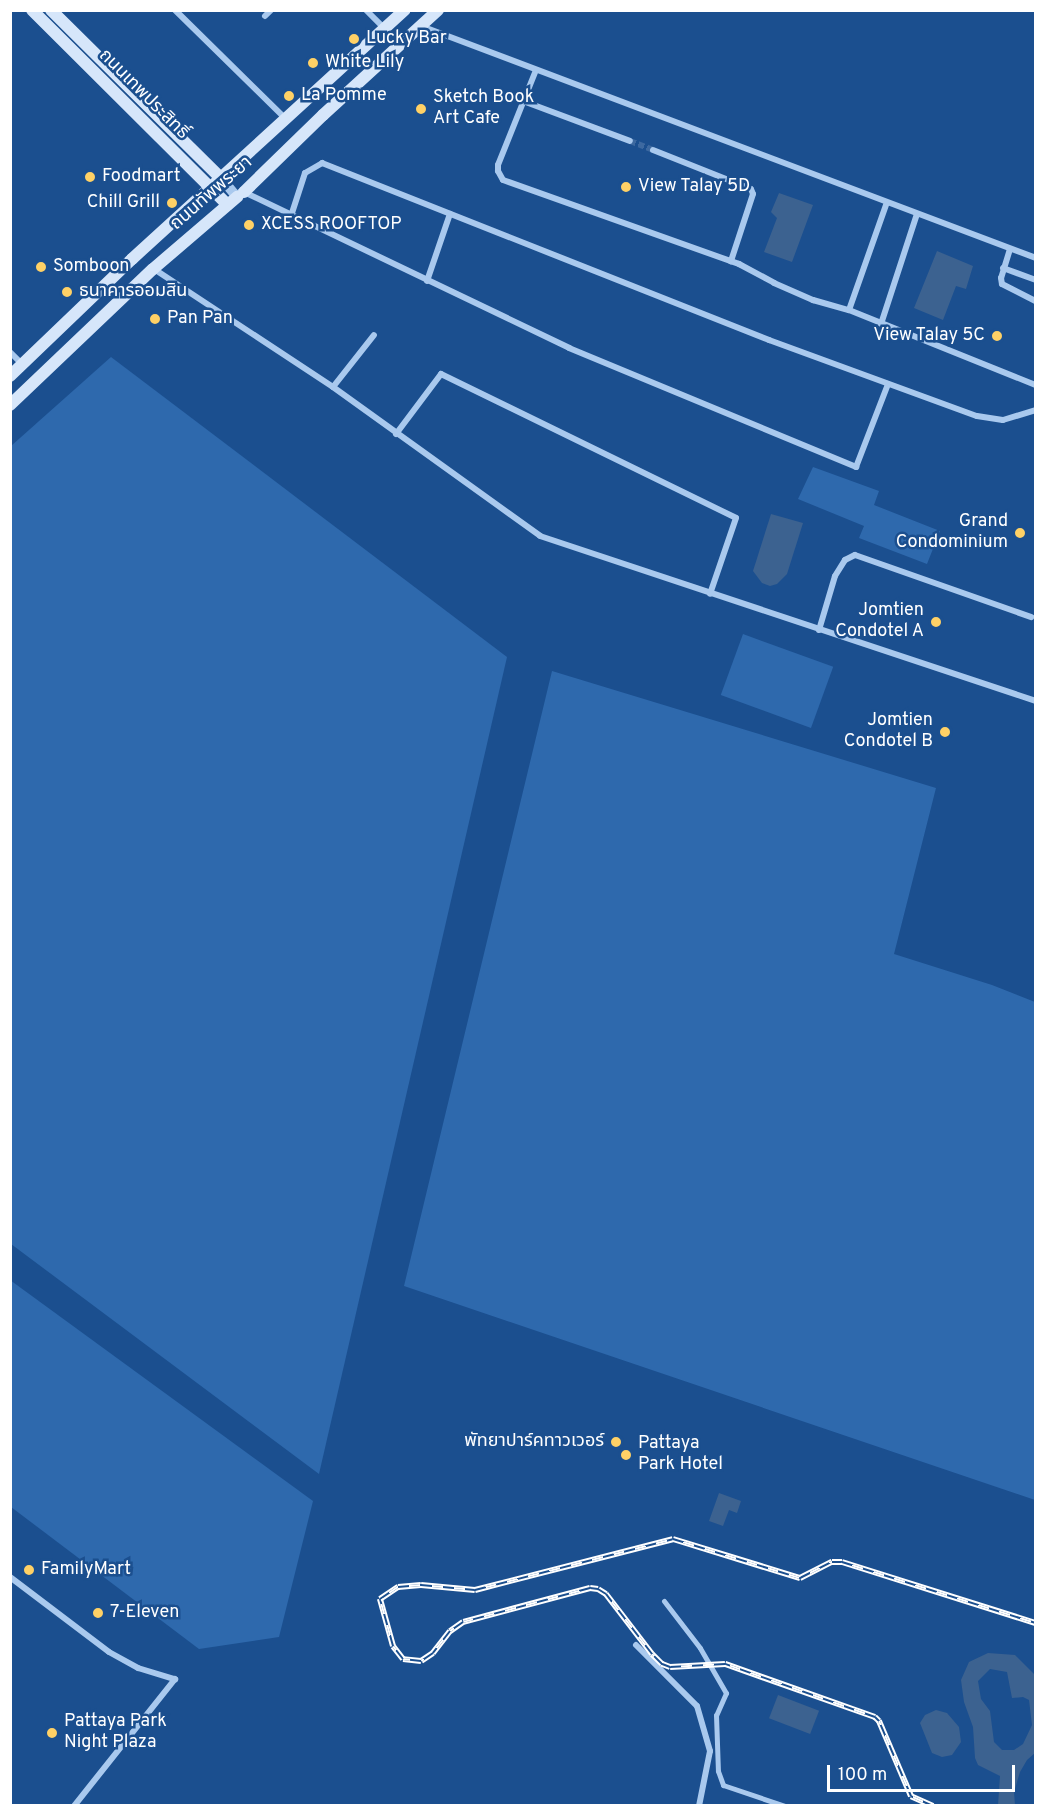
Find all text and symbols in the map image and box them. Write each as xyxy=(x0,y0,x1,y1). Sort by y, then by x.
place label: Lucky Bar xyxy=(366,28,447,50)
marker: Lucky Bar xyxy=(347,32,361,46)
street label: ถนนเทพประสิทธิ์ xyxy=(93,45,193,145)
place label: White Lily xyxy=(325,52,404,74)
marker: White Lily xyxy=(306,56,320,70)
place label: La Pomme xyxy=(301,85,387,107)
place label: Sketch Book Art Cafe xyxy=(433,88,534,130)
marker: La Pomme xyxy=(282,89,296,103)
marker: Sketch Book Art Cafe xyxy=(414,102,428,116)
street label: ถนนทัพพระยา xyxy=(167,152,257,236)
place label: Foodmart xyxy=(102,166,181,188)
marker: Foodmart xyxy=(83,170,97,184)
place label: View Talay 5D xyxy=(638,176,751,198)
marker: View Talay 5D xyxy=(619,180,633,194)
place label: Chill Grill xyxy=(87,192,160,214)
marker: Chill Grill xyxy=(165,196,179,210)
place label: XCESS ROOFTOP xyxy=(261,214,402,236)
marker: XCESS ROOFTOP xyxy=(242,218,256,232)
place label: Somboon xyxy=(53,256,129,278)
marker: Somboon xyxy=(34,260,48,274)
place label: ธนาคารออมสิน xyxy=(79,281,187,303)
marker: ธนาคารออมสิน xyxy=(60,285,74,299)
place label: Pan Pan xyxy=(167,308,233,330)
marker: Pan Pan xyxy=(148,312,162,326)
place label: View Talay 5C xyxy=(873,325,985,347)
marker: View Talay 5C xyxy=(990,329,1004,343)
place label: Grand Condominium xyxy=(896,512,1008,554)
marker: Grand Condominium xyxy=(1013,526,1027,540)
place label: Jomtien Condotel A xyxy=(834,601,924,644)
marker: Jomtien Condotel A xyxy=(929,615,943,629)
place label: Jomtien Condotel B xyxy=(844,711,933,754)
marker: Jomtien Condotel B xyxy=(938,725,952,739)
place label: พัทยาปาร์คทาวเวอร์ xyxy=(464,1431,604,1453)
place label: Pattaya Park Hotel xyxy=(638,1434,723,1476)
marker: พัทยาปาร์คทาวเวอร์ xyxy=(609,1435,623,1449)
marker: Pattaya Park Hotel xyxy=(619,1448,633,1462)
place label: FamilyMart xyxy=(41,1559,131,1581)
marker: FamilyMart xyxy=(22,1563,36,1577)
place label: 7-Eleven xyxy=(110,1602,179,1624)
marker: 7-Eleven xyxy=(91,1606,105,1620)
place label: Pattaya Park Night Plaza xyxy=(64,1712,167,1754)
marker: Pattaya Park Night Plaza xyxy=(45,1726,59,1740)
scale bar xyxy=(830,1753,1018,1791)
text: 100 m xyxy=(838,1764,887,1787)

